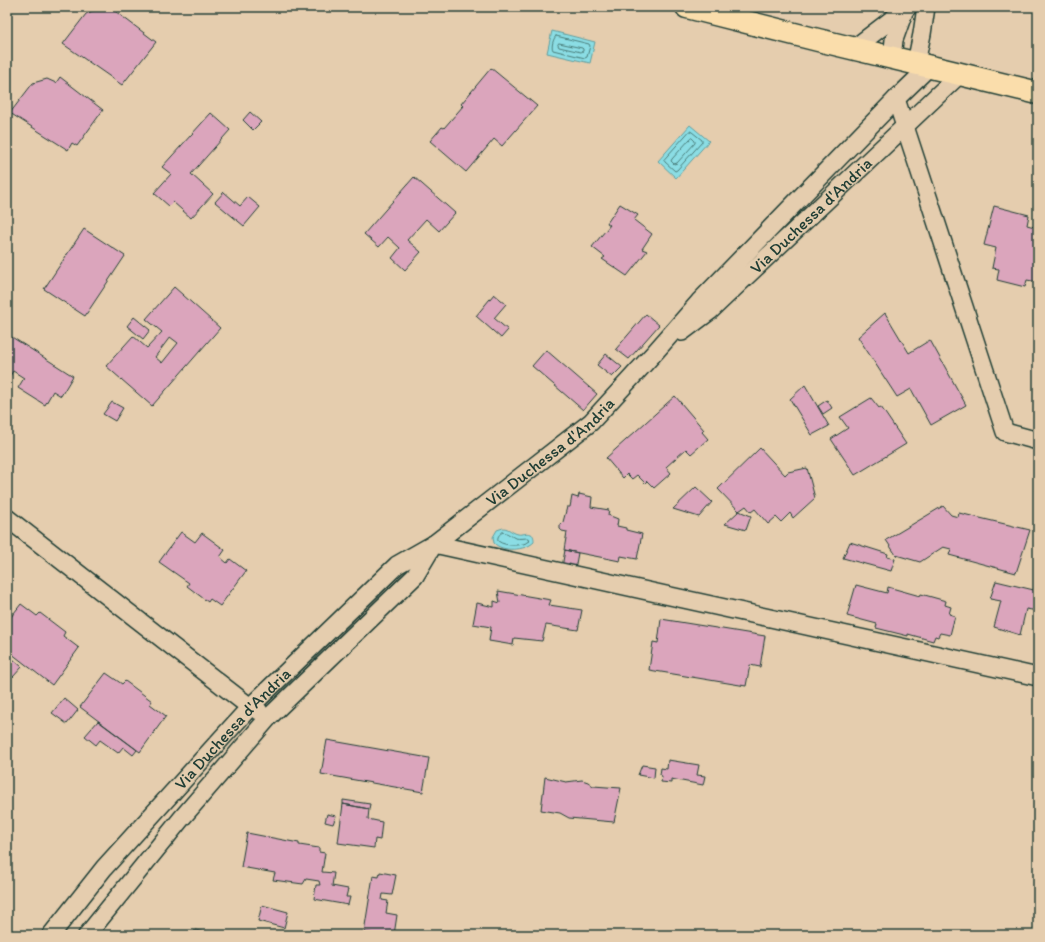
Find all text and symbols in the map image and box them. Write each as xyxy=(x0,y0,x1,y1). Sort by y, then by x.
street label: Via Duchessa d'Andria xyxy=(746,153,876,278)
street label: Via Duchessa d'Andria xyxy=(482,393,618,510)
street label: Via Duchessa d'Andria xyxy=(170,663,295,794)

